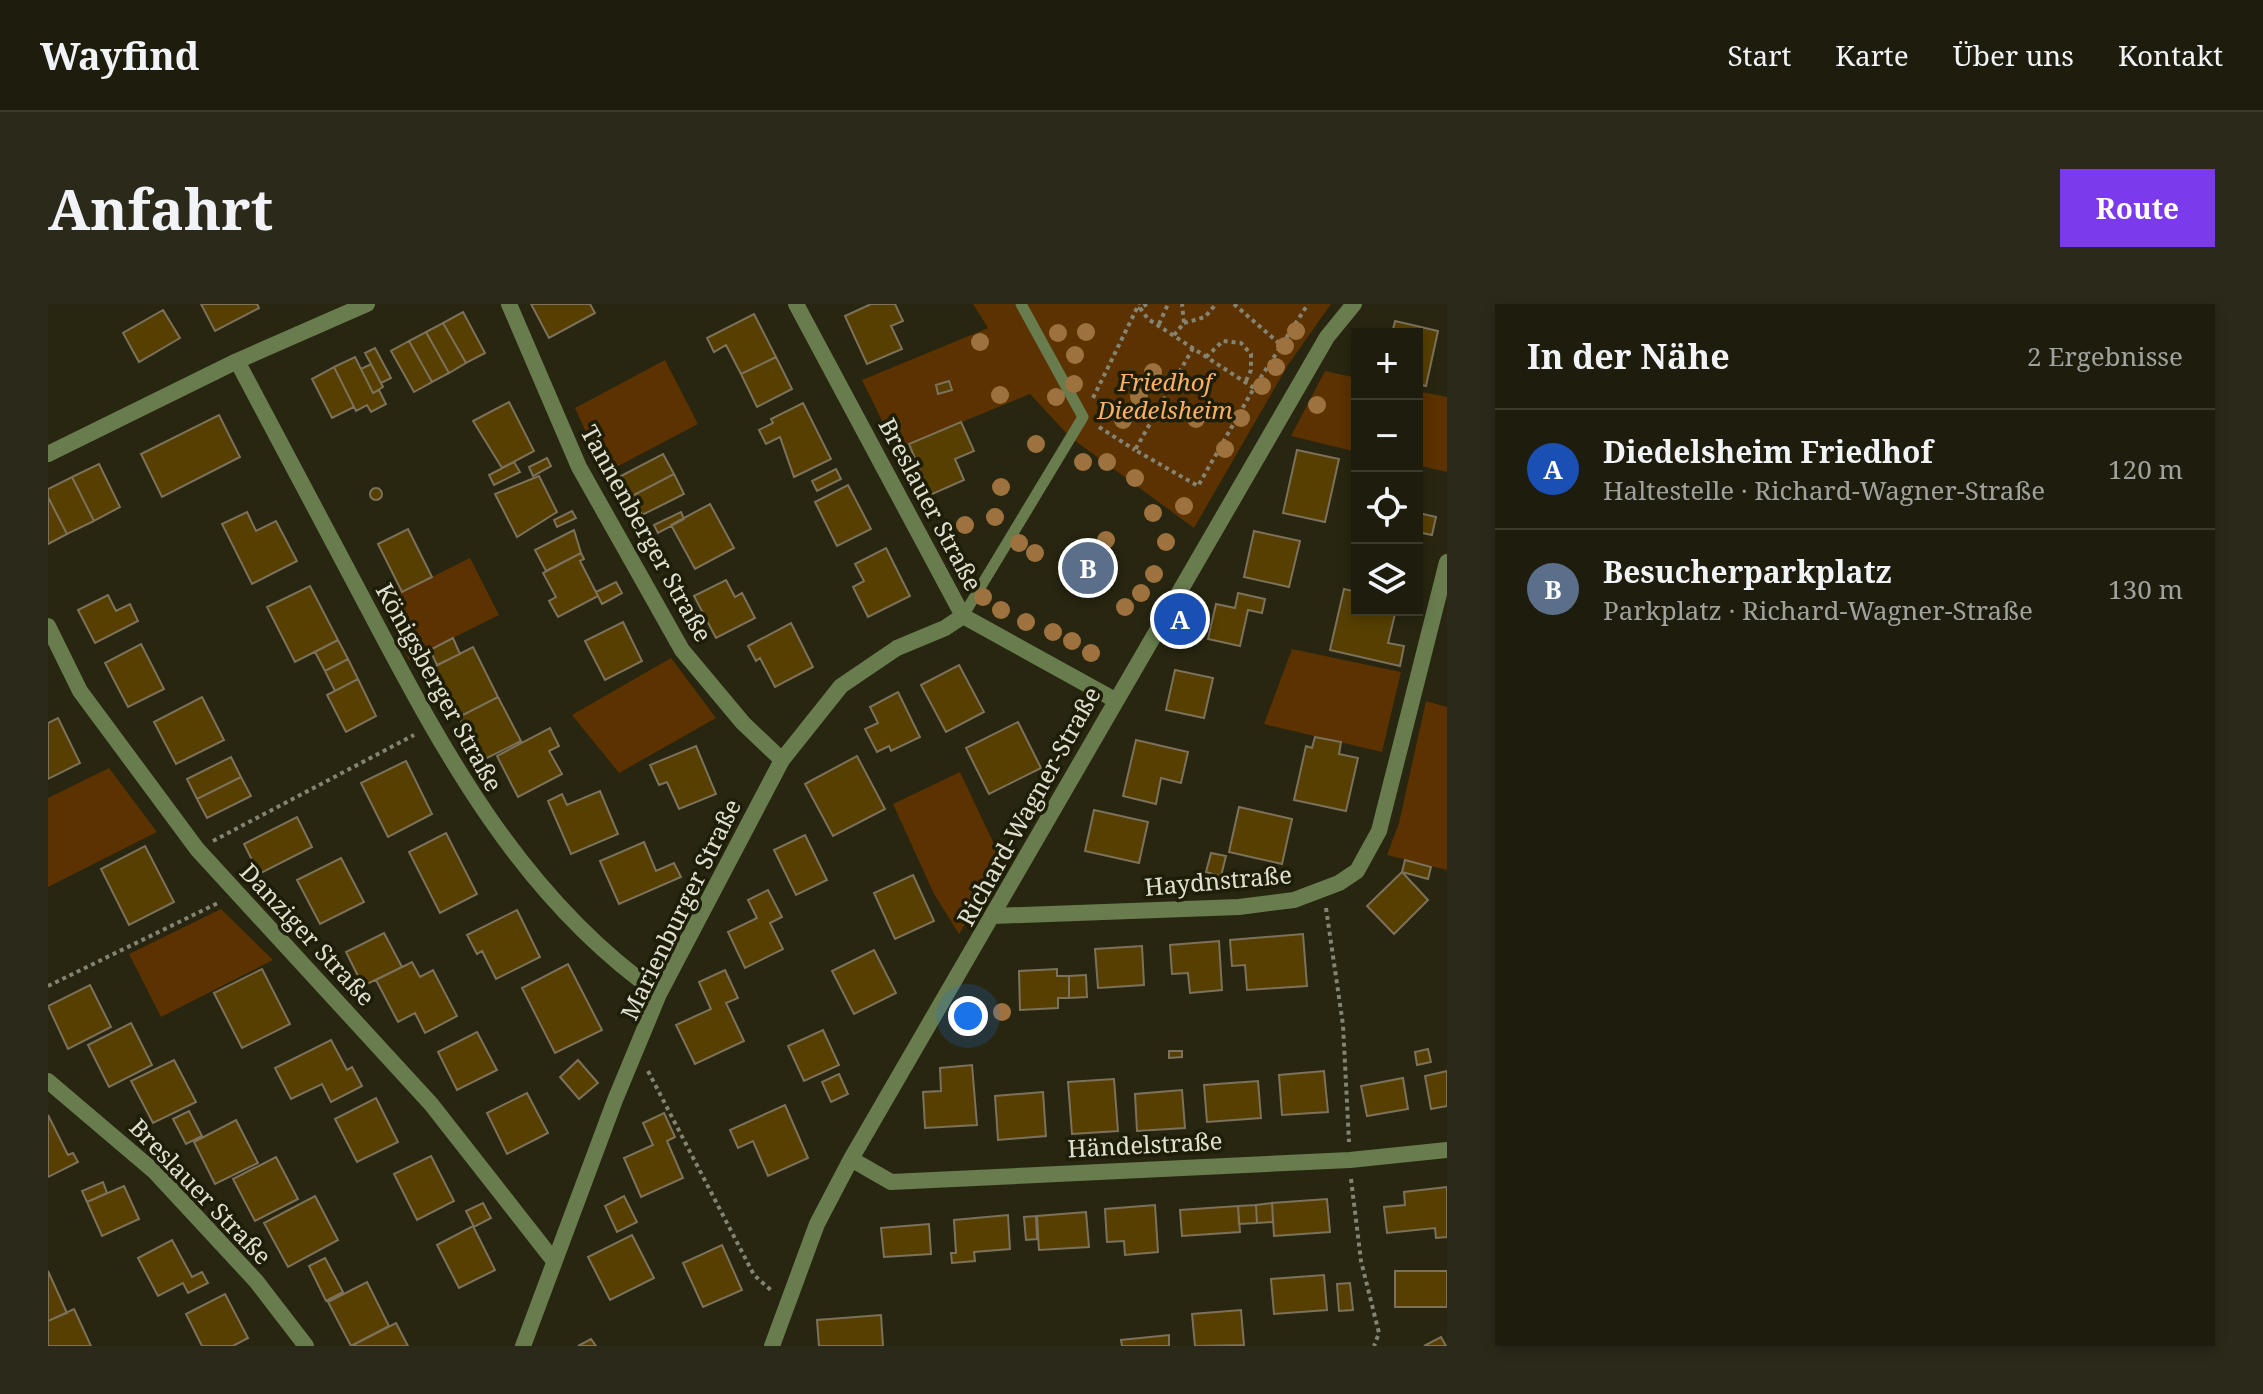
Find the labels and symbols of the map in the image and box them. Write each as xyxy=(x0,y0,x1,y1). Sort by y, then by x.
park label: Friedhof Diedelsheim xyxy=(1096,365,1233,426)
street label: Breslauer Straße xyxy=(871,412,991,596)
street label: Tannenberger Straße xyxy=(574,419,720,647)
pin: B xyxy=(1062,538,1114,598)
street label: Königsberger Straße xyxy=(369,577,511,797)
pin: A xyxy=(1154,589,1206,649)
street label: Richard-Wagner-Straße xyxy=(948,681,1108,931)
street label: Marienburger Straße xyxy=(612,793,748,1025)
street label: Danziger Straße xyxy=(233,856,383,1012)
street label: Haydnstraße xyxy=(1143,857,1293,903)
your location xyxy=(948,996,988,1036)
street label: Breslauer Straße xyxy=(123,1111,279,1271)
street label: Händelstraße xyxy=(1067,1123,1223,1165)

